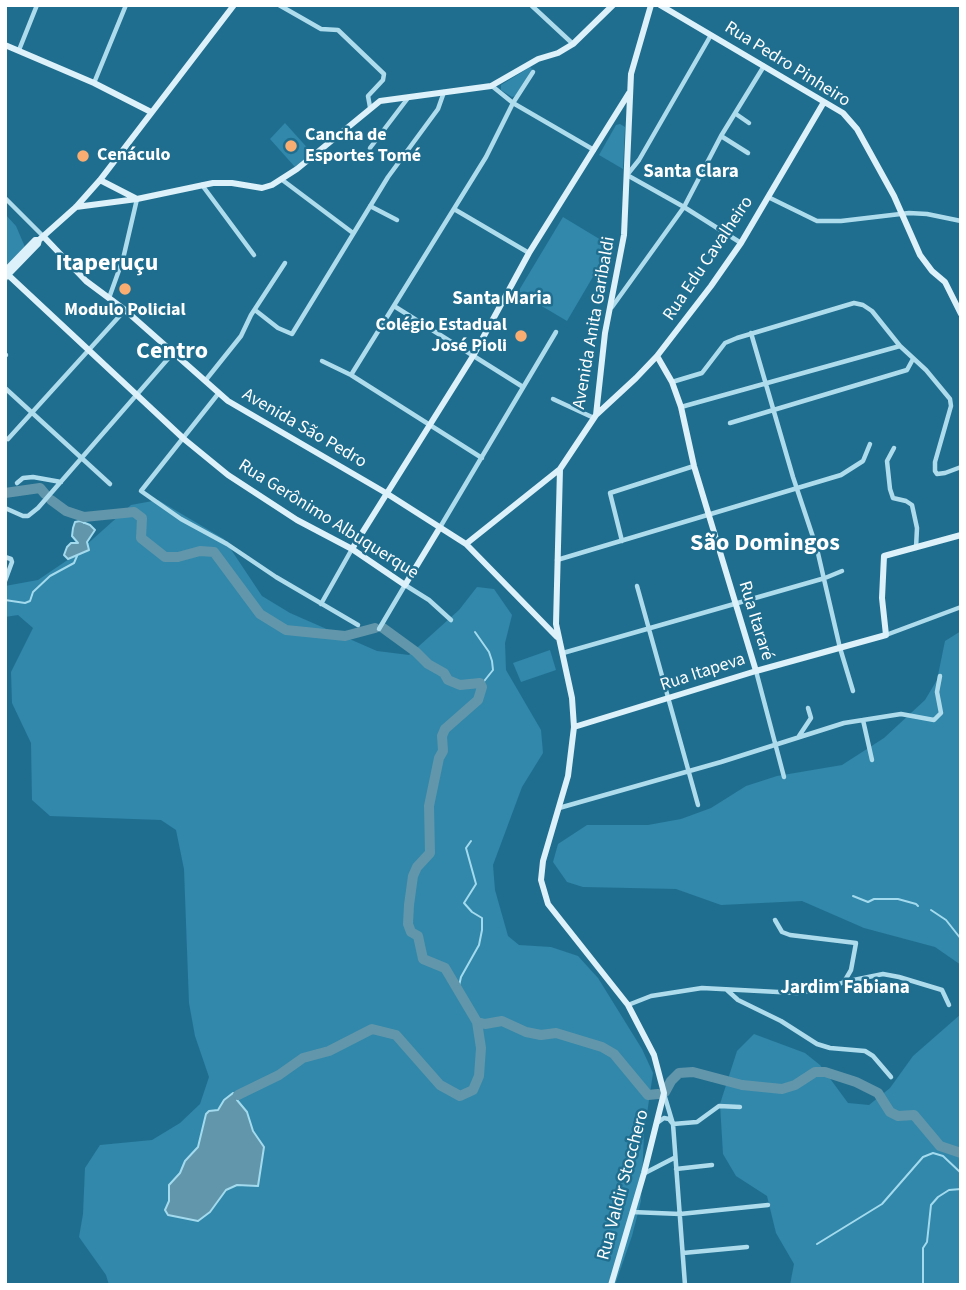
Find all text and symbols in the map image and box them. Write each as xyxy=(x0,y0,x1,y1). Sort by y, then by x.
street label: Rua Pedro Pinheiro xyxy=(720,18,854,112)
place label: Cancha de Esportes Tomé xyxy=(305,125,421,168)
marker: Cancha de Esportes Tomé xyxy=(283,138,299,154)
place label: Cenáculo xyxy=(97,145,170,167)
marker: Cenáculo xyxy=(75,148,91,164)
district label: Santa Clara xyxy=(643,162,739,184)
street label: Rua Edu Cavalheiro xyxy=(659,193,759,325)
street label: Avenida Anita Garibaldi xyxy=(569,235,621,411)
district label: Itaperuçu xyxy=(56,251,158,279)
marker: Modulo Policial xyxy=(117,281,133,297)
district label: Santa Maria xyxy=(452,289,552,311)
place label: Modulo Policial xyxy=(64,300,186,322)
place label: Colégio Estadual José Pioli xyxy=(375,315,507,358)
marker: Colégio Estadual José Pioli xyxy=(513,328,529,344)
district label: Centro xyxy=(136,339,208,367)
street label: Avenida São Pedro xyxy=(238,385,370,473)
street label: Rua Gerônimo Albuquerque xyxy=(234,456,422,584)
district label: São Domingos xyxy=(690,531,840,559)
street label: Rua Itararé xyxy=(733,579,777,663)
street label: Rua Itapeva xyxy=(658,649,748,697)
district label: Jardim Fabiana xyxy=(780,978,910,1000)
street label: Rua Valdir Stocchero xyxy=(594,1107,654,1263)

